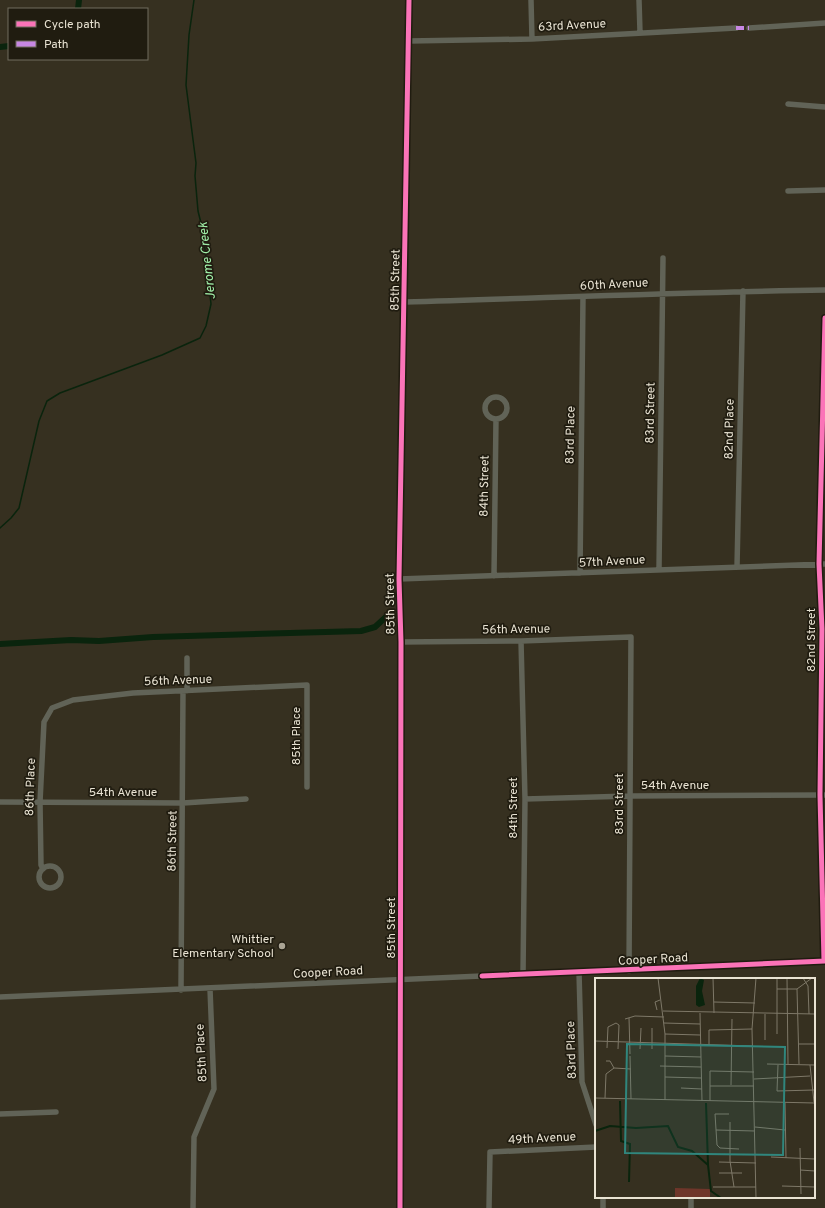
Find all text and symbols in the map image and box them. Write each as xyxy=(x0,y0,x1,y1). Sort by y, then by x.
legend xyxy=(8,8,148,60)
street label: 63rd Avenue xyxy=(538,16,606,36)
text: Cycle path xyxy=(44,17,101,33)
text: Path xyxy=(44,37,69,53)
water label: Jerome Creek xyxy=(196,221,220,300)
street label: 85th Street xyxy=(387,249,405,311)
street label: 60th Avenue xyxy=(579,275,649,295)
street label: 83rd Street xyxy=(642,382,660,444)
street label: 82nd Place xyxy=(721,399,739,459)
street label: 83rd Place xyxy=(562,406,580,464)
street label: 84th Street xyxy=(476,455,494,517)
street label: 57th Avenue xyxy=(578,552,646,572)
street label: 85th Street xyxy=(382,573,400,635)
street label: 82nd Street xyxy=(804,608,820,672)
street label: 56th Avenue xyxy=(482,621,550,639)
street label: 56th Avenue xyxy=(144,672,212,690)
street label: 85th Place xyxy=(289,707,305,765)
street label: 86th Place xyxy=(22,758,40,816)
street label: 83rd Street xyxy=(612,773,628,835)
street label: 84th Street xyxy=(506,777,522,839)
street label: 54th Avenue xyxy=(641,778,709,794)
street label: 54th Avenue xyxy=(89,785,157,801)
street label: 86th Street xyxy=(164,810,182,872)
street label: 85th Street xyxy=(384,897,400,959)
place label: Whittier Elementary School xyxy=(172,932,274,962)
marker: Whittier Elementary School xyxy=(277,941,287,951)
street label: Cooper Road xyxy=(618,950,689,970)
street label: Cooper Road xyxy=(293,963,364,983)
inset map xyxy=(595,978,815,1198)
street label: 83rd Place xyxy=(563,1021,581,1079)
street label: 85th Place xyxy=(192,1023,212,1083)
street label: 49th Avenue xyxy=(508,1129,576,1149)

